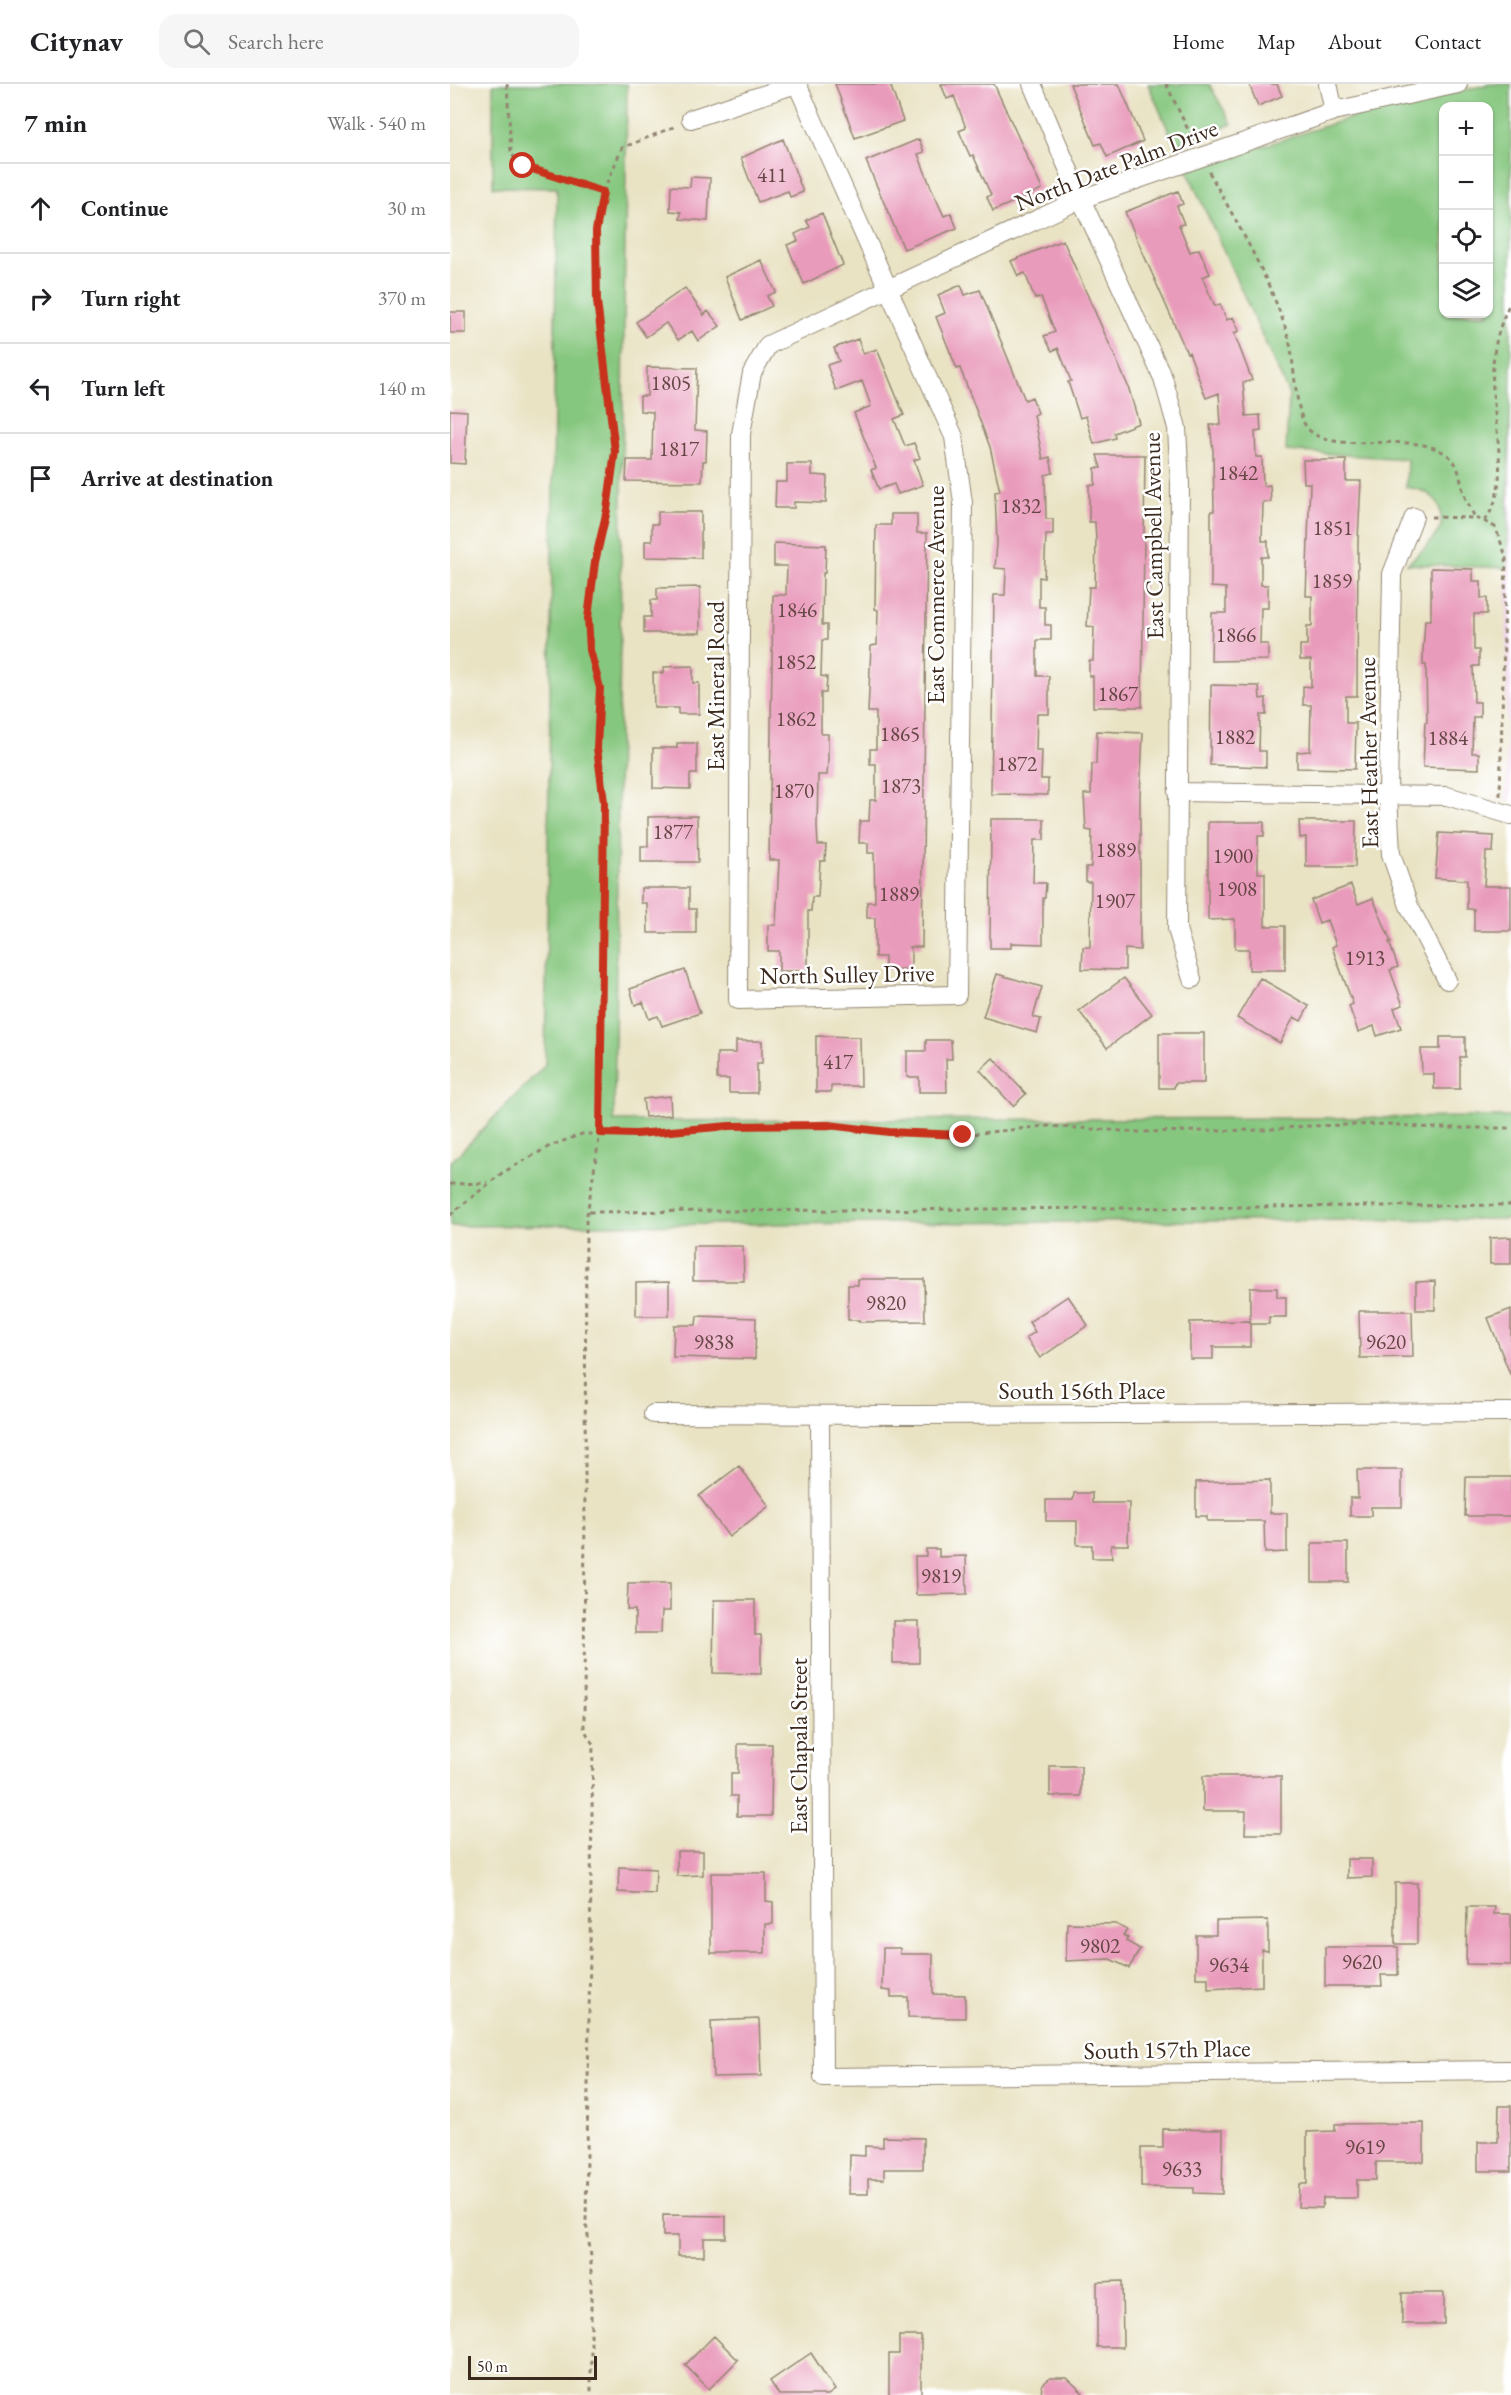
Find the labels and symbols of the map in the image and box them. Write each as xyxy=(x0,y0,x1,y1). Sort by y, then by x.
street label: North Date Palm Drive xyxy=(1010,112,1222,218)
route start xyxy=(509,152,535,178)
house number: 411 xyxy=(757,161,787,188)
house number: 1805 xyxy=(651,369,691,396)
street label: East Campbell Avenue xyxy=(1136,432,1170,640)
house number: 1817 xyxy=(659,435,700,462)
house number: 1842 xyxy=(1218,459,1258,486)
street label: East Commerce Avenue xyxy=(920,486,951,704)
house number: 1832 xyxy=(1001,492,1041,519)
house number: 1851 xyxy=(1313,514,1353,541)
house number: 1859 xyxy=(1312,567,1352,594)
house number: 1846 xyxy=(777,596,817,623)
street label: East Mineral Road xyxy=(700,600,731,771)
house number: 1866 xyxy=(1216,621,1256,648)
house number: 1852 xyxy=(776,648,816,675)
street label: East Heather Avenue xyxy=(1351,657,1385,849)
house number: 1867 xyxy=(1098,680,1139,707)
house number: 1862 xyxy=(776,705,816,732)
house number: 1865 xyxy=(880,720,920,747)
house number: 1882 xyxy=(1215,723,1255,750)
house number: 1884 xyxy=(1428,724,1469,751)
house number: 1872 xyxy=(997,750,1037,777)
house number: 1873 xyxy=(881,772,921,799)
house number: 1870 xyxy=(774,777,814,804)
house number: 1877 xyxy=(653,818,694,845)
house number: 1889 xyxy=(1096,836,1136,863)
house number: 1900 xyxy=(1213,842,1253,869)
house number: 1908 xyxy=(1217,875,1257,902)
house number: 1889 xyxy=(879,880,919,907)
house number: 1907 xyxy=(1095,887,1136,914)
house number: 1913 xyxy=(1345,944,1385,971)
street label: North Sulley Drive xyxy=(759,957,935,991)
house number: 417 xyxy=(823,1048,854,1075)
route end xyxy=(949,1121,975,1147)
house number: 9820 xyxy=(866,1289,906,1316)
house number: 9838 xyxy=(694,1328,734,1355)
house number: 9620 xyxy=(1366,1328,1406,1355)
street label: South 156th Place xyxy=(999,1375,1165,1406)
house number: 9819 xyxy=(921,1562,961,1589)
street label: East Chapala Street xyxy=(783,1658,814,1834)
house number: 9802 xyxy=(1080,1932,1120,1959)
house number: 9620 xyxy=(1342,1948,1382,1975)
house number: 9634 xyxy=(1209,1951,1250,1978)
street label: South 157th Place xyxy=(1083,2032,1251,2066)
house number: 9619 xyxy=(1345,2133,1385,2160)
house number: 9633 xyxy=(1162,2155,1202,2182)
scale bar xyxy=(468,2353,597,2380)

